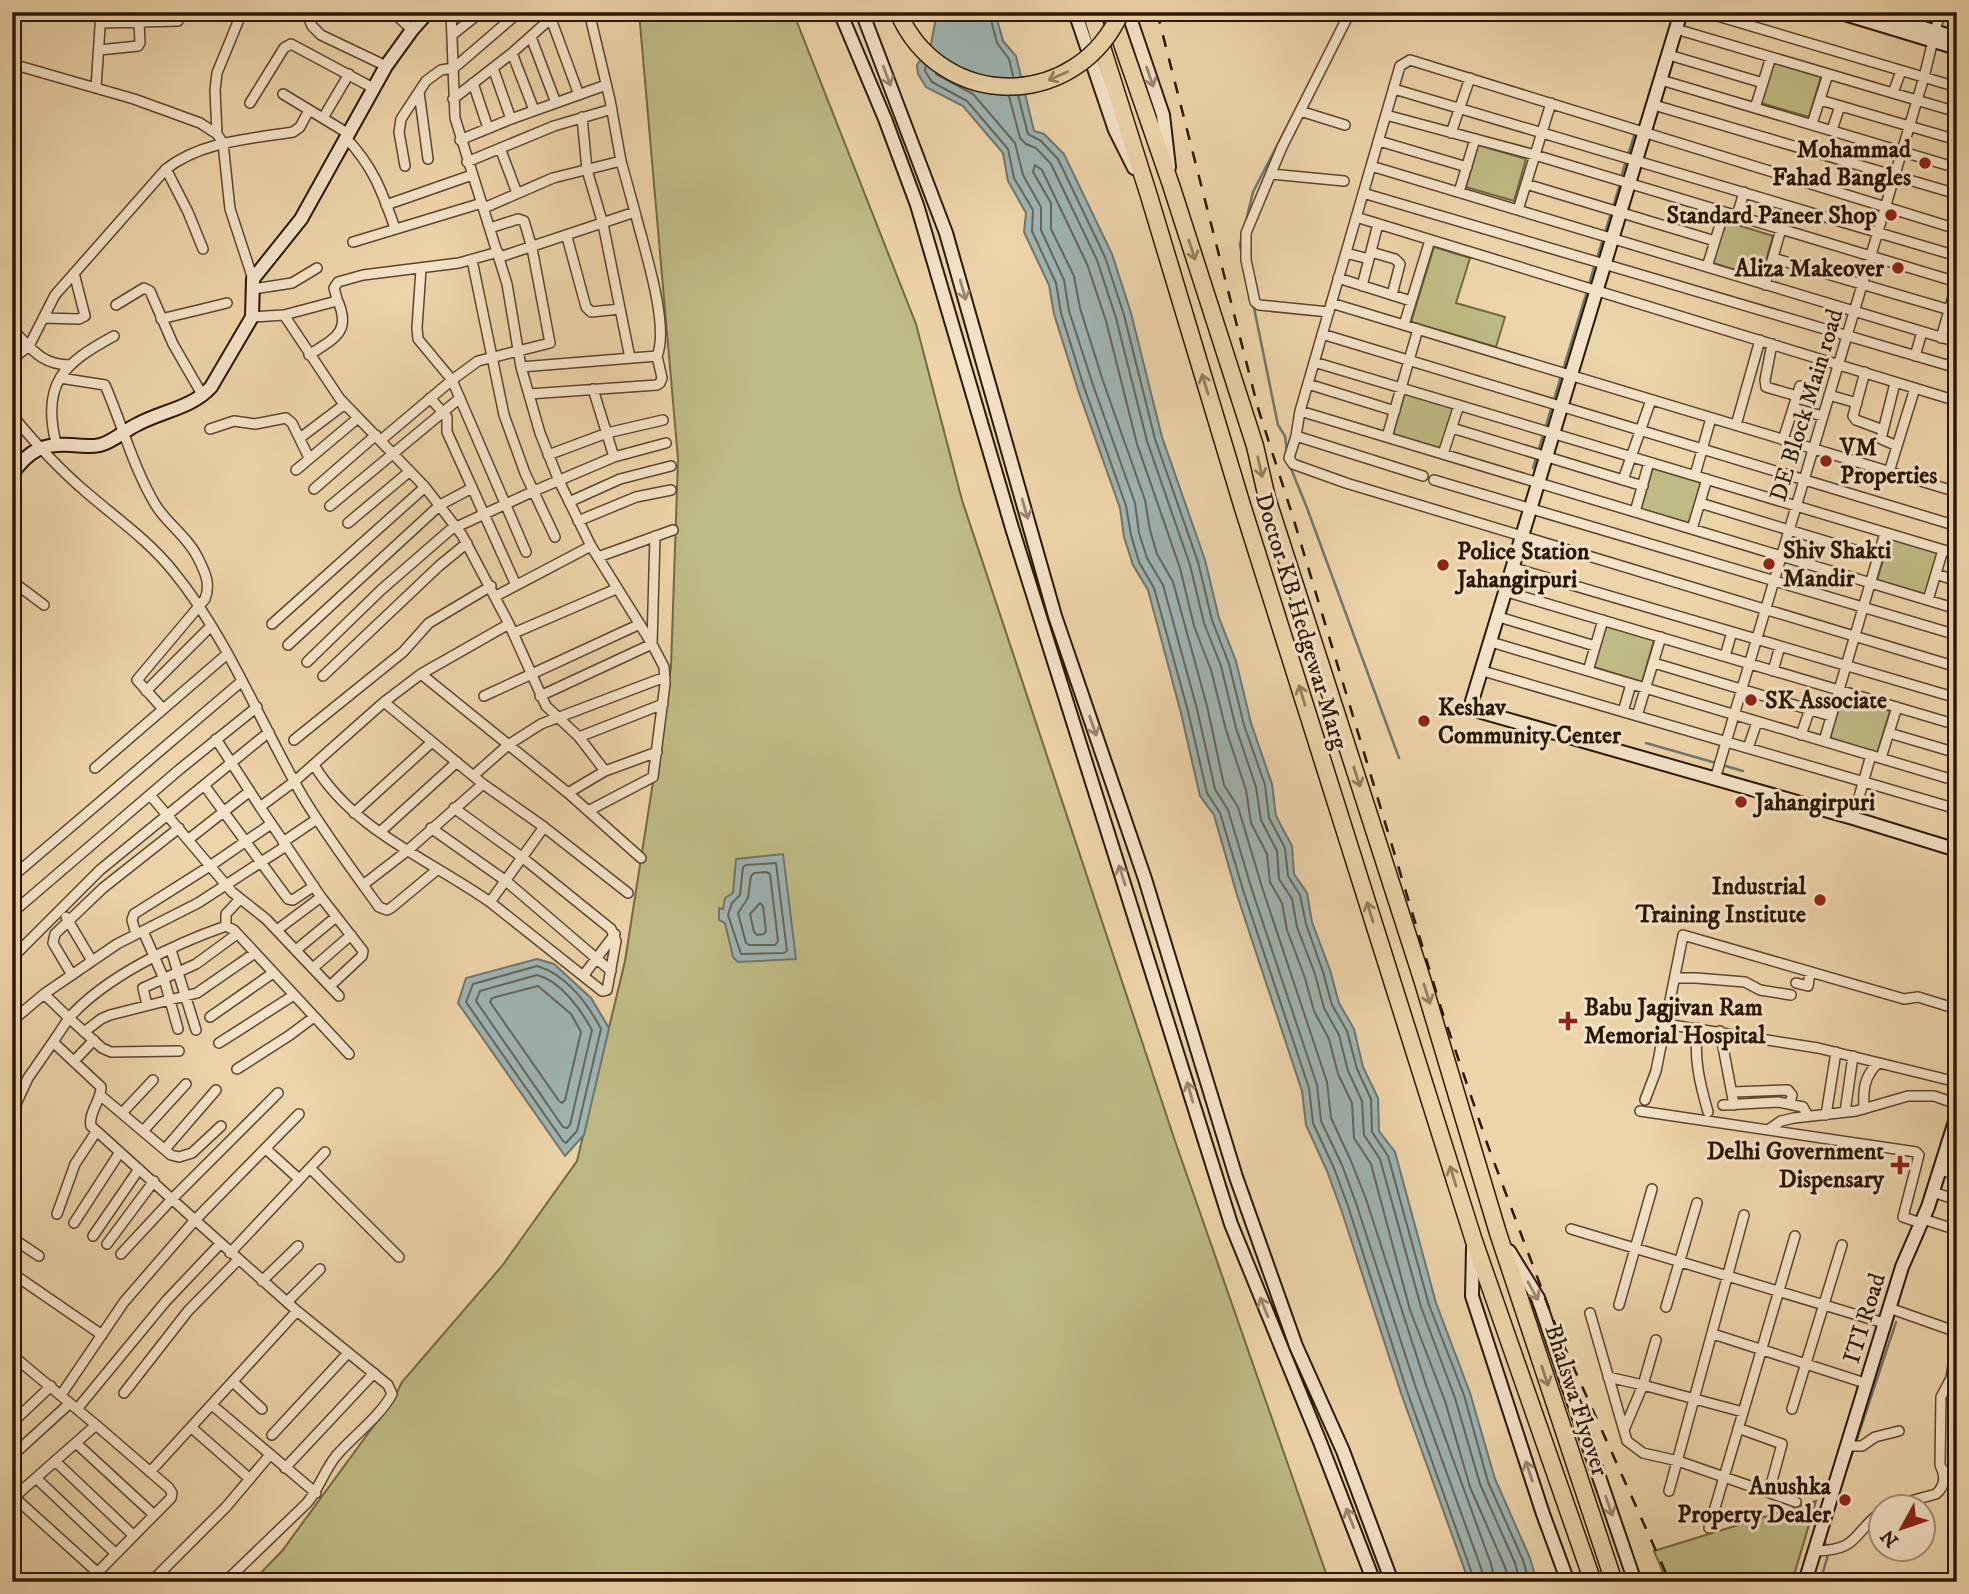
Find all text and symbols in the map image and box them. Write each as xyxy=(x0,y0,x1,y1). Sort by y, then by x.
one-way arrow xyxy=(882,64,895,86)
one-way arrow xyxy=(1144,66,1157,88)
one-way arrow xyxy=(1047,70,1069,83)
place label: Mohammad Fahad Bangles xyxy=(1772,135,1912,193)
marker: Mohammad Fahad Bangles xyxy=(1917,155,1933,171)
place label: Standard Paneer Shop xyxy=(1667,201,1877,231)
marker: Standard Paneer Shop xyxy=(1883,207,1899,223)
one-way arrow xyxy=(1187,238,1199,260)
place label: Aliza Makeover xyxy=(1734,254,1885,284)
marker: Aliza Makeover xyxy=(1890,260,1906,276)
one-way arrow xyxy=(957,278,970,301)
street label: DE Block Main road xyxy=(1763,305,1851,505)
one-way arrow xyxy=(1198,374,1211,396)
place label: VM Properties xyxy=(1839,433,1937,491)
marker: VM Properties xyxy=(1818,453,1834,469)
one-way arrow xyxy=(1253,455,1267,478)
street label: Doctor KB Hedgewar Marg xyxy=(1248,490,1354,753)
one-way arrow xyxy=(1019,497,1032,520)
place label: Shiv Shakti Mandir xyxy=(1783,536,1891,594)
place label: Police Station Jahangirpuri xyxy=(1454,537,1590,595)
marker: Shiv Shakti Mandir xyxy=(1761,556,1777,572)
marker: Police Station Jahangirpuri xyxy=(1435,557,1451,573)
one-way arrow xyxy=(1294,685,1307,707)
place label: SK Associate xyxy=(1765,686,1887,716)
marker: SK Associate xyxy=(1743,692,1759,708)
place label: Keshav Community Center xyxy=(1438,693,1622,751)
marker: Keshav Community Center xyxy=(1416,713,1432,729)
one-way arrow xyxy=(1087,715,1100,737)
one-way arrow xyxy=(1352,766,1364,788)
place label: Jahangirpuri xyxy=(1752,788,1875,818)
marker: Jahangirpuri xyxy=(1733,794,1749,810)
one-way arrow xyxy=(1115,864,1128,886)
place label: Industrial Training Institute xyxy=(1635,872,1807,930)
marker: Industrial Training Institute xyxy=(1812,892,1828,908)
one-way arrow xyxy=(1363,902,1375,924)
one-way arrow xyxy=(1421,983,1434,1005)
place label: Babu Jagjivan Ram Memorial Hospital xyxy=(1584,993,1766,1051)
marker: Babu Jagjivan Ram Memorial Hospital xyxy=(1558,1011,1578,1031)
one-way arrow xyxy=(1183,1081,1196,1104)
place label: Delhi Government Dispensary xyxy=(1707,1137,1885,1195)
marker: Delhi Government Dispensary xyxy=(1890,1155,1910,1175)
one-way arrow xyxy=(1446,1165,1459,1187)
street label: ITI Road xyxy=(1837,1270,1893,1367)
one-way arrow xyxy=(1526,1281,1540,1301)
one-way arrow xyxy=(1257,1297,1270,1318)
street label: Bhalswa Flyover xyxy=(1537,1321,1615,1480)
one-way arrow xyxy=(1540,1364,1552,1386)
one-way arrow xyxy=(1522,1460,1535,1482)
place label: Anushka Property Dealer xyxy=(1677,1472,1832,1530)
marker: Anushka Property Dealer xyxy=(1837,1492,1853,1508)
north arrow xyxy=(1868,1492,1938,1562)
one-way arrow xyxy=(1604,1494,1616,1516)
one-way arrow xyxy=(1343,1507,1356,1529)
text: N xyxy=(1876,1524,1904,1551)

